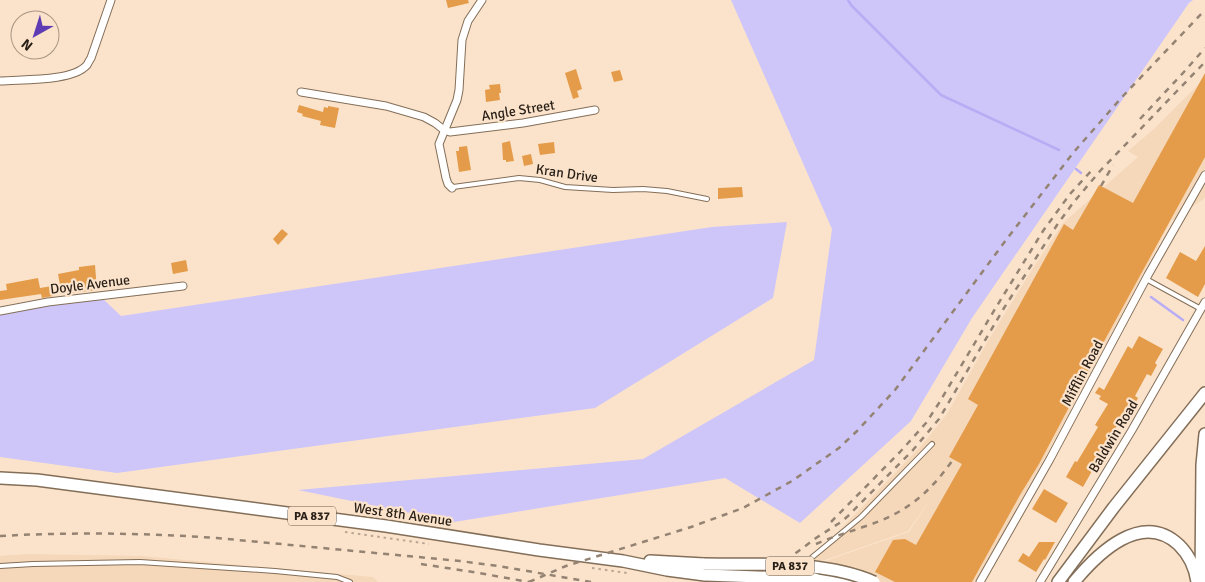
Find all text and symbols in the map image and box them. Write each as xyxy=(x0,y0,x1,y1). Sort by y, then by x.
north arrow xyxy=(10,10,60,60)
text: N xyxy=(18,35,36,54)
street label: Angle Street xyxy=(480,96,556,125)
street label: Kran Drive xyxy=(535,161,599,186)
street label: Doyle Avenue xyxy=(49,271,131,298)
street label: Mifflin Road xyxy=(1058,337,1107,409)
street label: Baldwin Road xyxy=(1085,397,1142,476)
street label: West 8th Avenue xyxy=(353,499,453,530)
road number: PA 837 xyxy=(288,506,336,526)
road number: PA 837 xyxy=(766,556,814,576)

